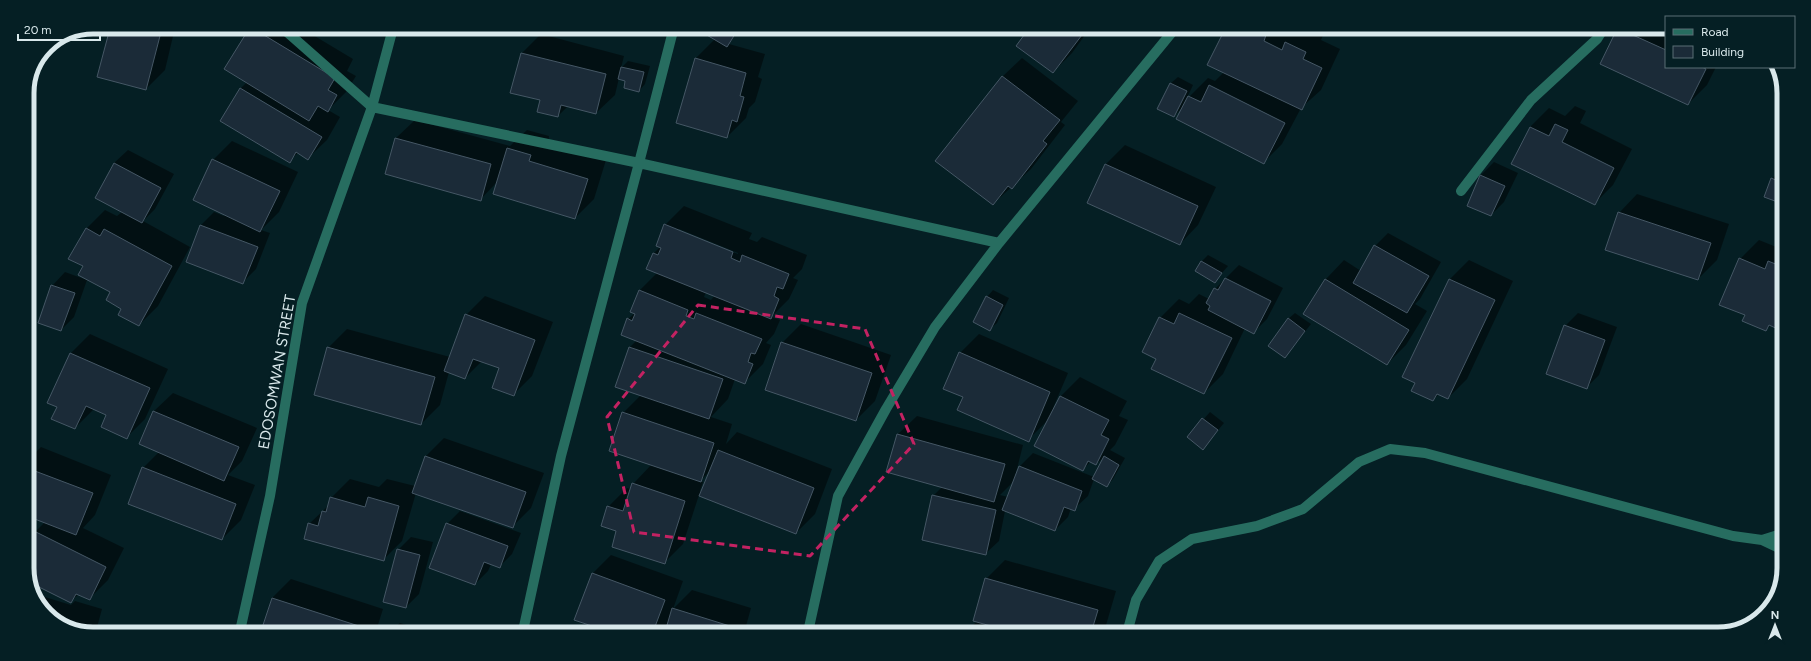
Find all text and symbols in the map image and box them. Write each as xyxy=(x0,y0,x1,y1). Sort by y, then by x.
scale bar xyxy=(18,16,100,42)
legend xyxy=(1665,16,1795,68)
text: 20 m xyxy=(24,23,52,37)
text: Road xyxy=(1701,25,1729,39)
text: Building xyxy=(1701,45,1744,59)
street label: EDOSOMWAN STREET xyxy=(255,293,300,451)
north arrow xyxy=(1755,605,1795,645)
text: N xyxy=(1771,609,1779,622)

